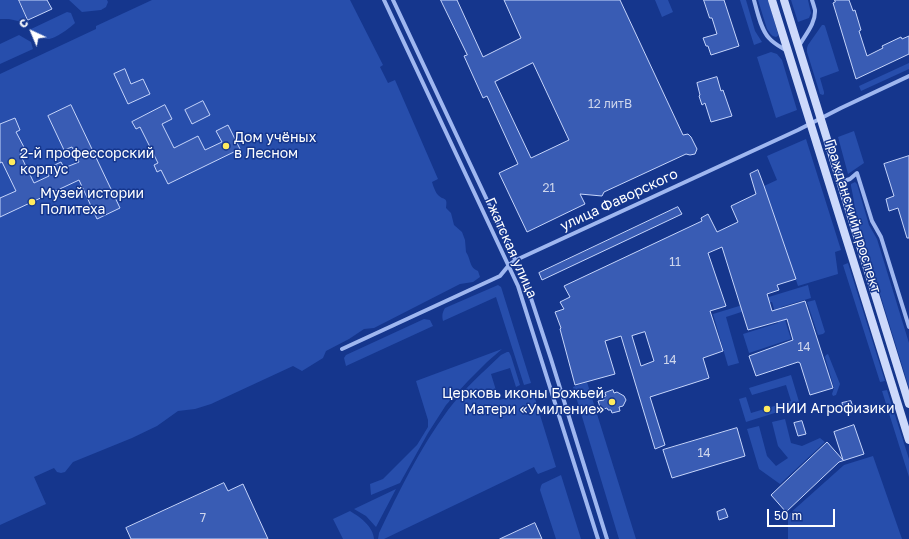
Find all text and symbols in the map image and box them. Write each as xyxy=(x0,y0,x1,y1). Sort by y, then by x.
north arrow xyxy=(12,12,52,52)
text: С xyxy=(16,16,31,30)
house number: 12 литВ xyxy=(588,97,632,111)
place label: Дом учёных в Лесном xyxy=(234,130,316,162)
street label: Гражданский проспект xyxy=(822,137,884,295)
marker: Дом учёных в Лесном xyxy=(221,141,231,151)
place label: 2-й профессорский корпус xyxy=(20,146,154,178)
marker: 2-й профессорский корпус xyxy=(7,157,17,167)
street label: улица Фаворского xyxy=(557,165,681,235)
house number: 21 xyxy=(543,181,555,195)
place label: Музей истории Политеха xyxy=(40,186,144,218)
street label: Гжатская улица xyxy=(481,195,541,301)
marker: Музей истории Политеха xyxy=(27,197,37,207)
house number: 11 xyxy=(669,255,681,269)
house number: 14 xyxy=(797,340,811,354)
house number: 14 xyxy=(663,353,677,367)
place label: Церковь иконы Божьей Матери «Умиление» xyxy=(442,386,604,418)
marker: Церковь иконы Божьей Матери «Умиление» xyxy=(607,397,617,407)
place label: НИИ Агрофизики xyxy=(775,401,895,417)
marker: НИИ Агрофизики xyxy=(762,404,772,414)
house number: 14 xyxy=(697,446,711,460)
scale bar xyxy=(769,501,837,527)
text: 50 m xyxy=(774,508,802,523)
house number: 7 xyxy=(200,511,206,525)

